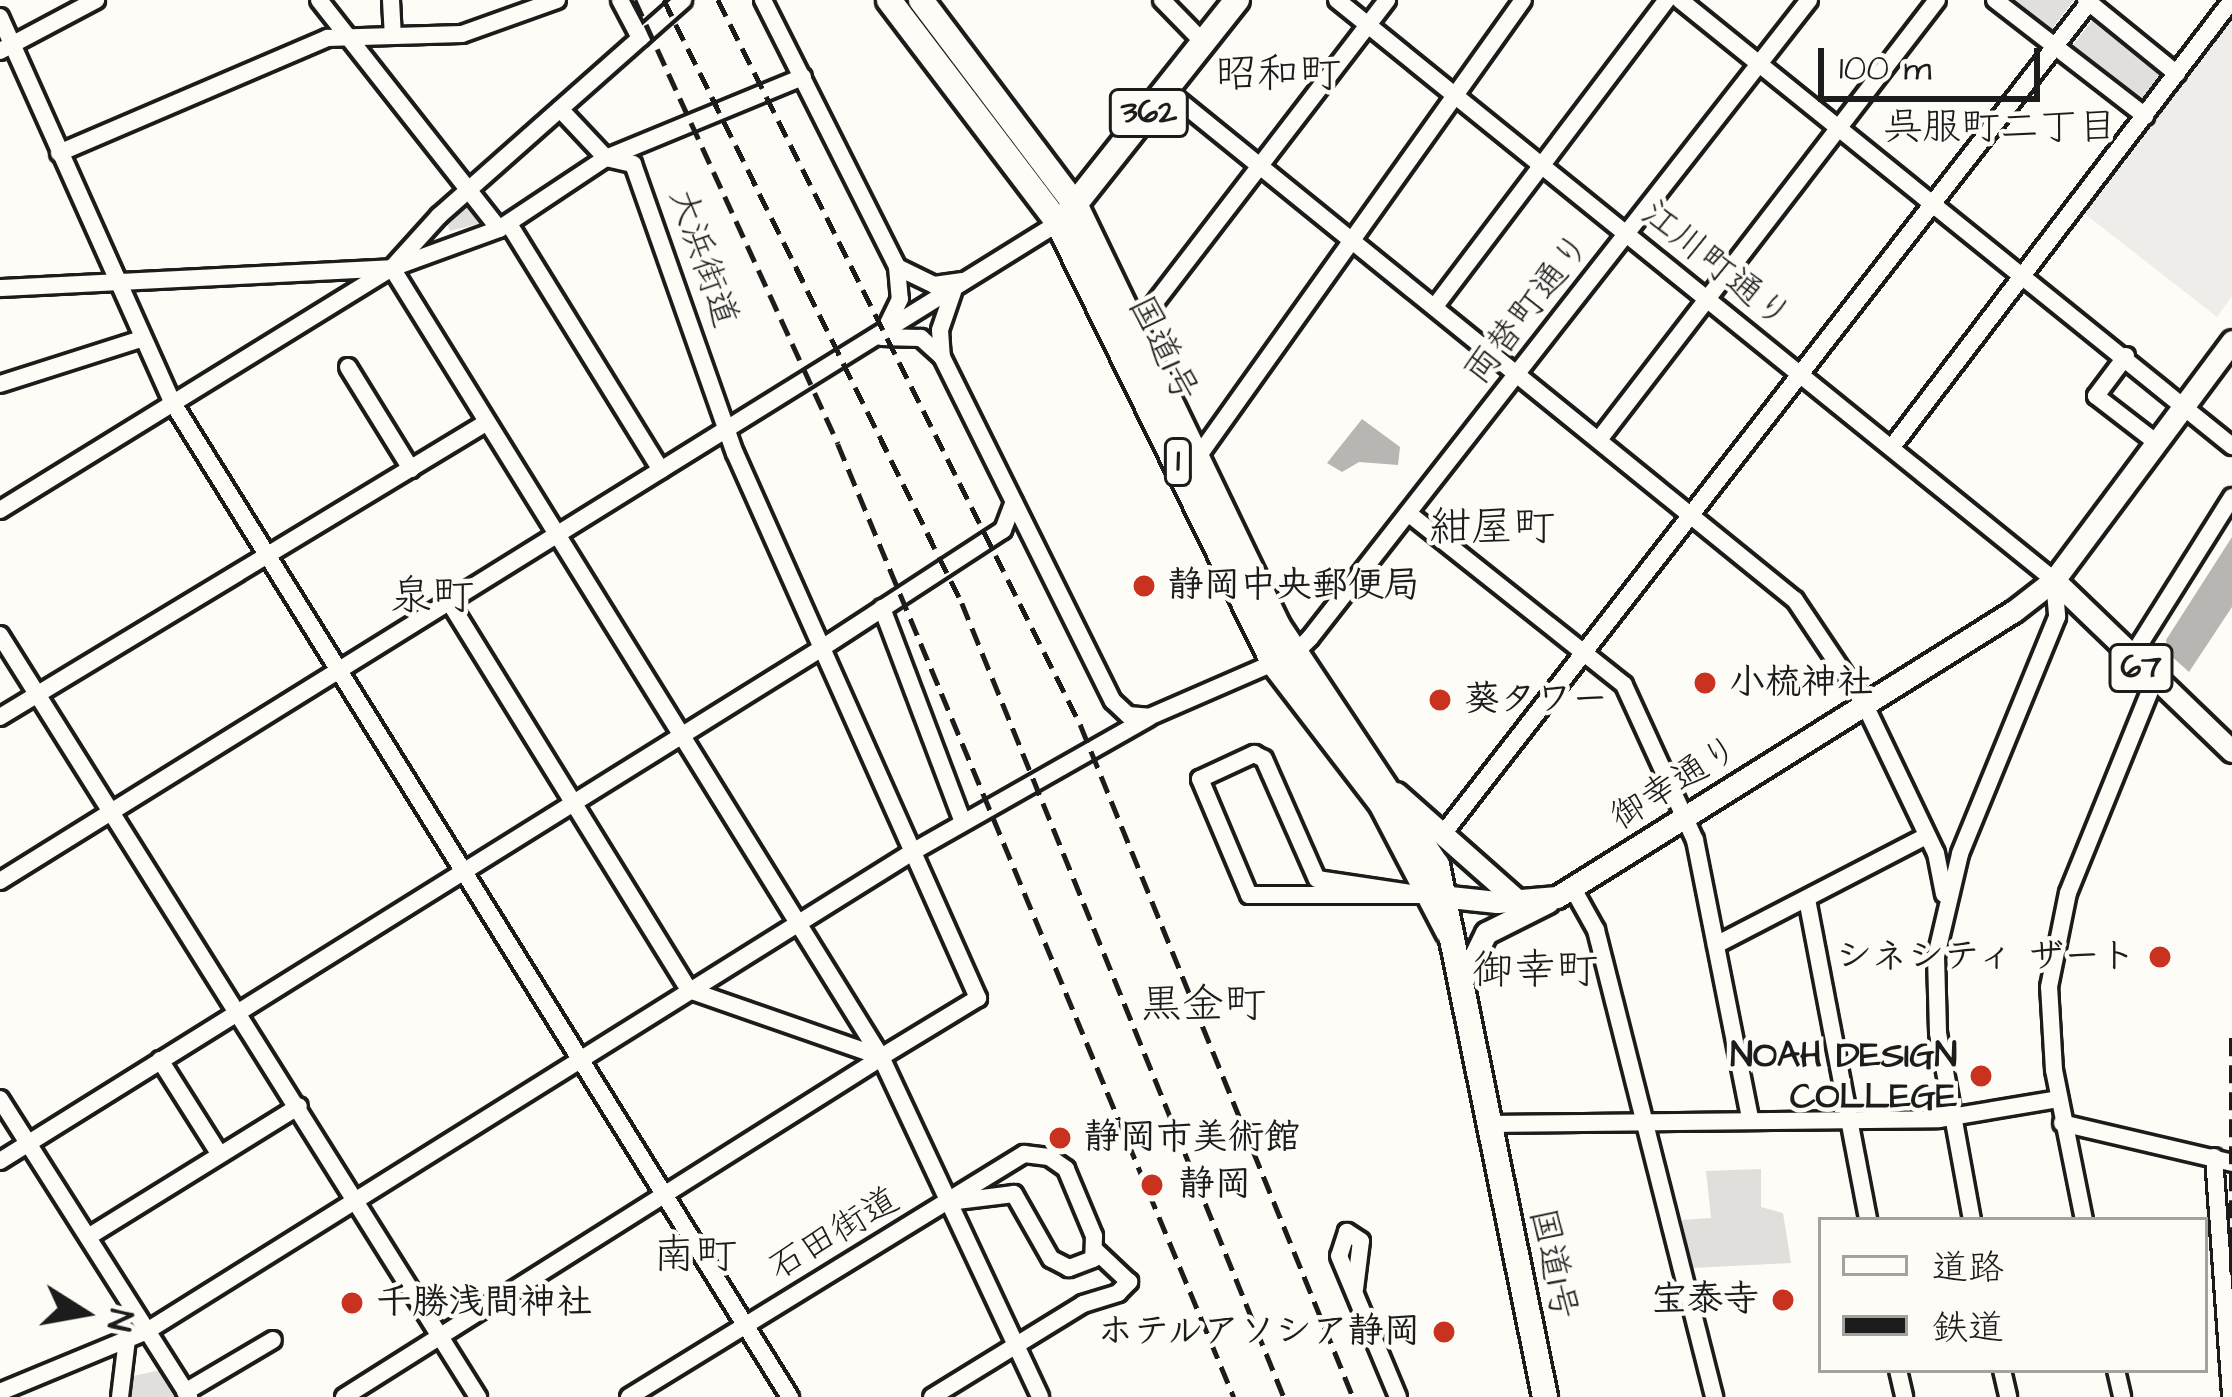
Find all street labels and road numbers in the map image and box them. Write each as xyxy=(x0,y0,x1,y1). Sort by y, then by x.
road number: 362 xyxy=(1107,86,1191,140)
street label: 大浜街道 xyxy=(659,183,747,333)
street label: 江川町通り xyxy=(1632,192,1800,338)
street label: 両替町通り xyxy=(1456,225,1600,393)
street label: 国道1号 xyxy=(1119,289,1207,409)
road number: 1 xyxy=(1163,435,1193,489)
road number: 67 xyxy=(2108,641,2174,695)
street label: 御幸通り xyxy=(1602,727,1748,839)
street label: 石田街道 xyxy=(761,1178,907,1290)
street label: 国道1号 xyxy=(1520,1204,1586,1324)

